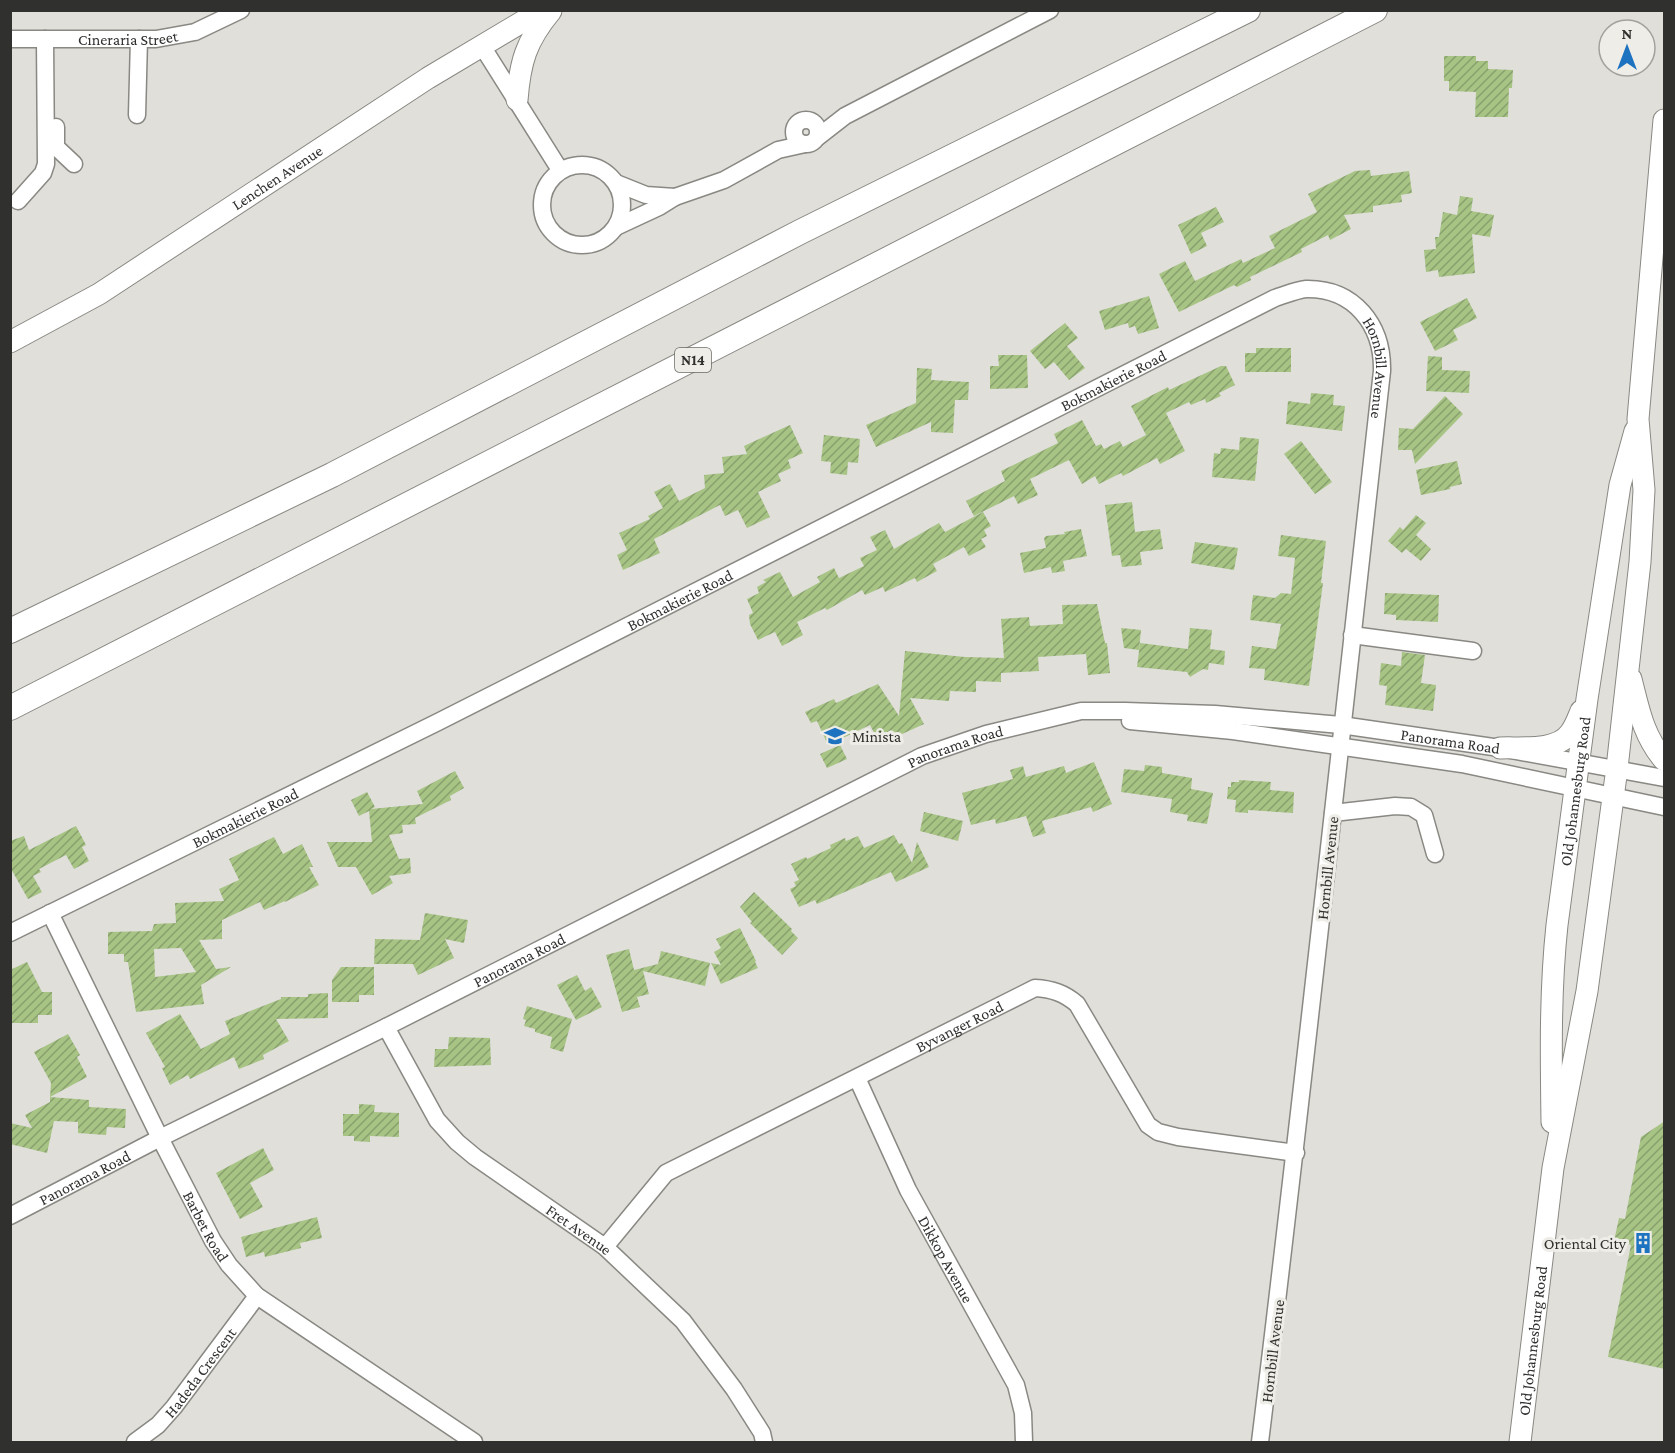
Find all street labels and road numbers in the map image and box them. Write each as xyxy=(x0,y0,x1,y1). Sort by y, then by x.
street label: Cineraria Street xyxy=(78,27,180,48)
street label: Lenchen Avenue xyxy=(229,142,326,213)
street label: Hornbill Avenue xyxy=(1359,314,1390,419)
street label: Bokmakierie Road xyxy=(1058,346,1169,414)
road number: N14 xyxy=(675,348,711,372)
street label: Bokmakierie Road xyxy=(624,566,736,634)
street label: Old Johannesburg Road xyxy=(1557,715,1594,867)
street label: Panorama Road xyxy=(904,722,1005,771)
street label: Panorama Road xyxy=(1400,726,1502,757)
street label: Bokmakierie Road xyxy=(190,784,301,851)
street label: Hornbill Avenue xyxy=(1314,816,1341,920)
street label: Panorama Road xyxy=(471,930,568,990)
street label: Byvanger Road xyxy=(913,997,1006,1055)
street label: Panorama Road xyxy=(36,1147,134,1208)
street label: Barbet Road xyxy=(180,1188,233,1265)
street label: Fret Avenue xyxy=(543,1201,615,1258)
street label: Dikkop Avenue xyxy=(915,1213,977,1306)
street label: Old Johannesburg Road xyxy=(1515,1264,1550,1417)
street label: Hornbill Avenue xyxy=(1258,1299,1287,1404)
street label: Hadeda Crescent xyxy=(161,1324,240,1421)

